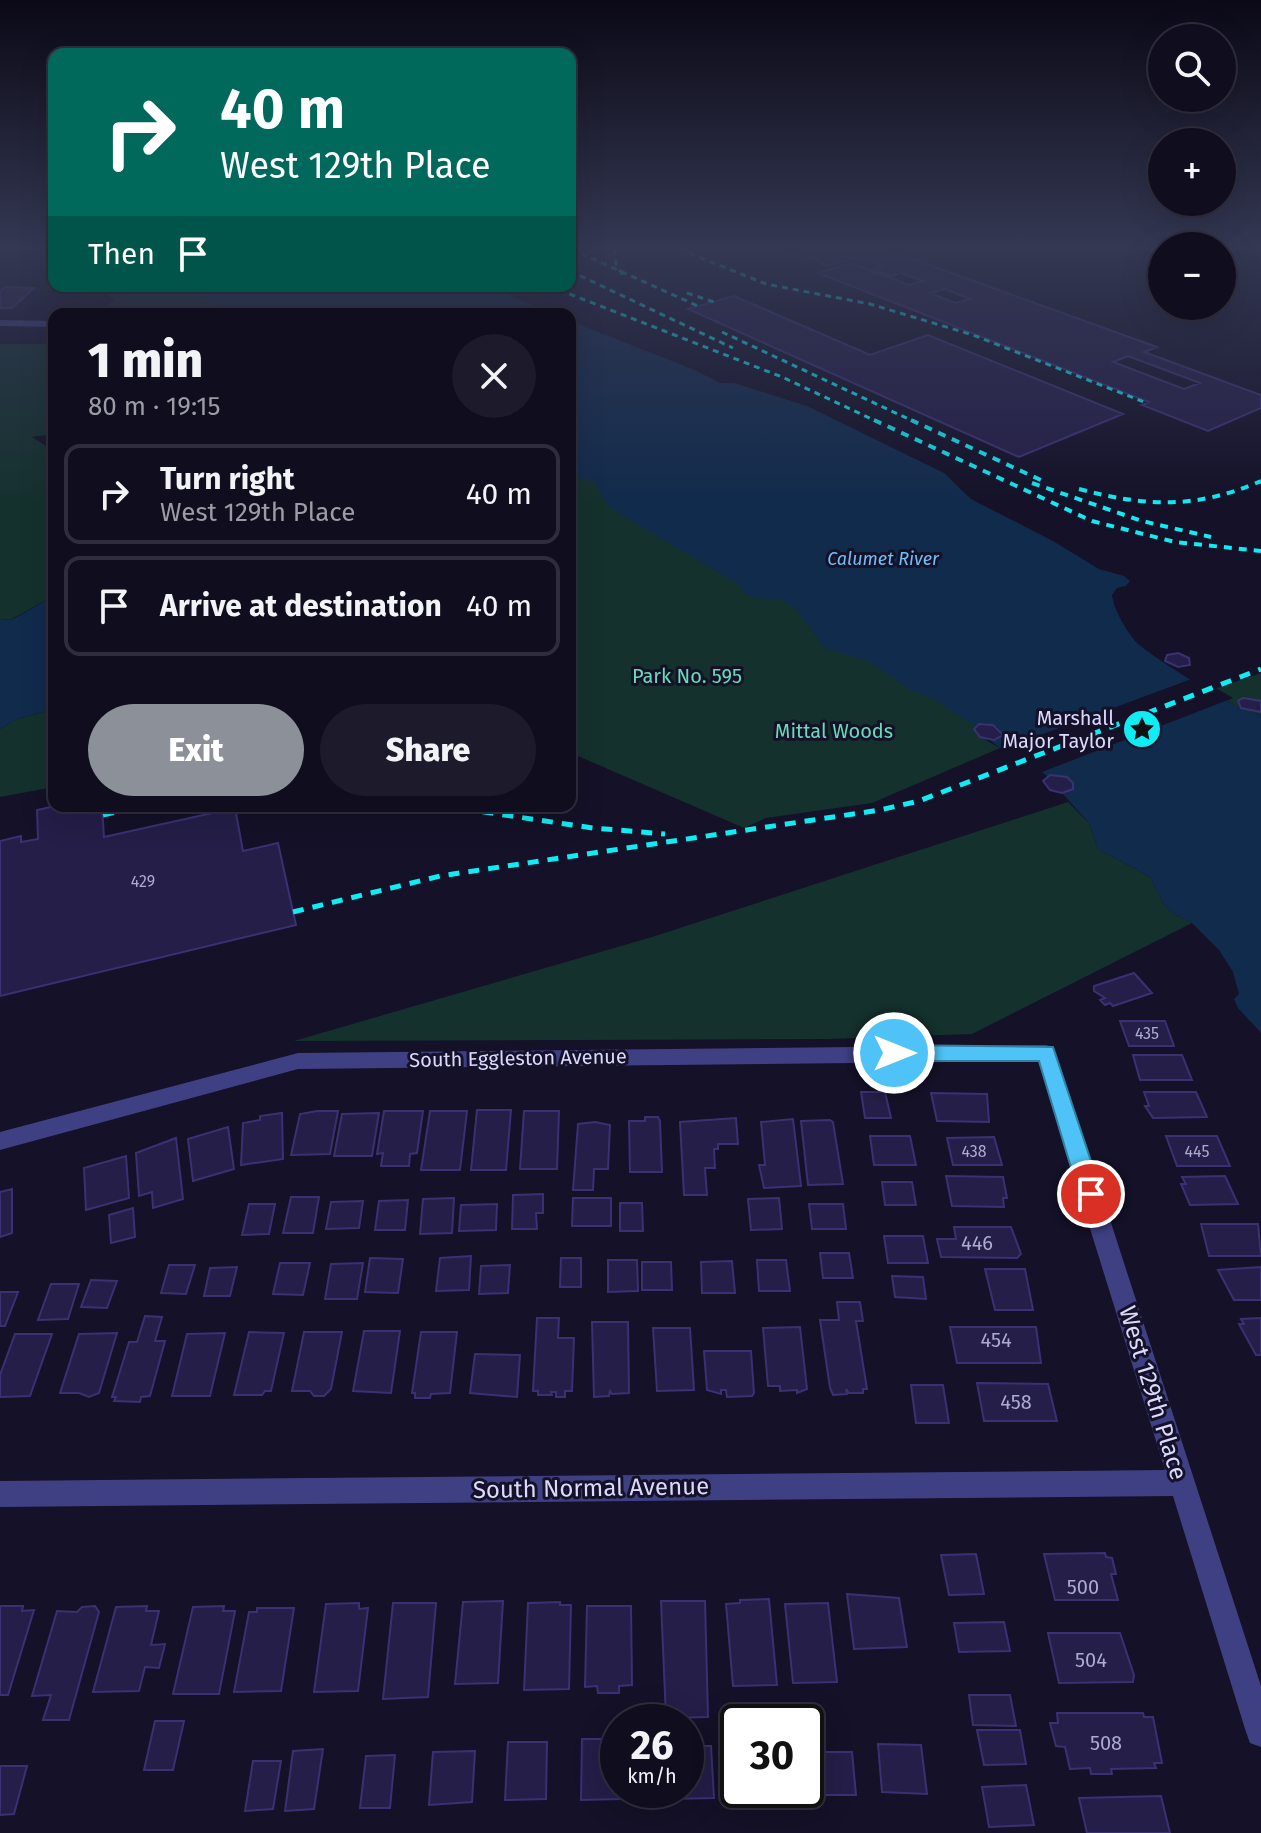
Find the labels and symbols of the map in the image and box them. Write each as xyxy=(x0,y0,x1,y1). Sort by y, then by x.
water label: Calumet River xyxy=(827,548,940,570)
park label: Park No. 595 xyxy=(632,664,742,688)
place label: Marshall Major Taylor xyxy=(1003,706,1114,753)
place icon: Marshall Major Taylor xyxy=(1121,708,1163,750)
park label: Mittal Woods xyxy=(775,719,893,743)
house number: 429 xyxy=(131,872,155,891)
position arrow xyxy=(852,1011,936,1095)
house number: 435 xyxy=(1135,1024,1159,1043)
street label: South Eggleston Avenue xyxy=(409,1044,627,1072)
house number: 438 xyxy=(961,1142,987,1161)
house number: 445 xyxy=(1185,1142,1209,1161)
pin xyxy=(1057,1160,1125,1228)
house number: 446 xyxy=(961,1231,993,1255)
street label: West 129th Place xyxy=(1113,1303,1193,1483)
house number: 454 xyxy=(980,1328,1012,1352)
house number: 458 xyxy=(1000,1390,1032,1414)
street label: South Normal Avenue xyxy=(473,1472,709,1504)
house number: 500 xyxy=(1067,1575,1099,1599)
house number: 504 xyxy=(1075,1648,1107,1672)
speed limit sign: 30 xyxy=(720,1704,824,1808)
house number: 508 xyxy=(1090,1731,1122,1755)

